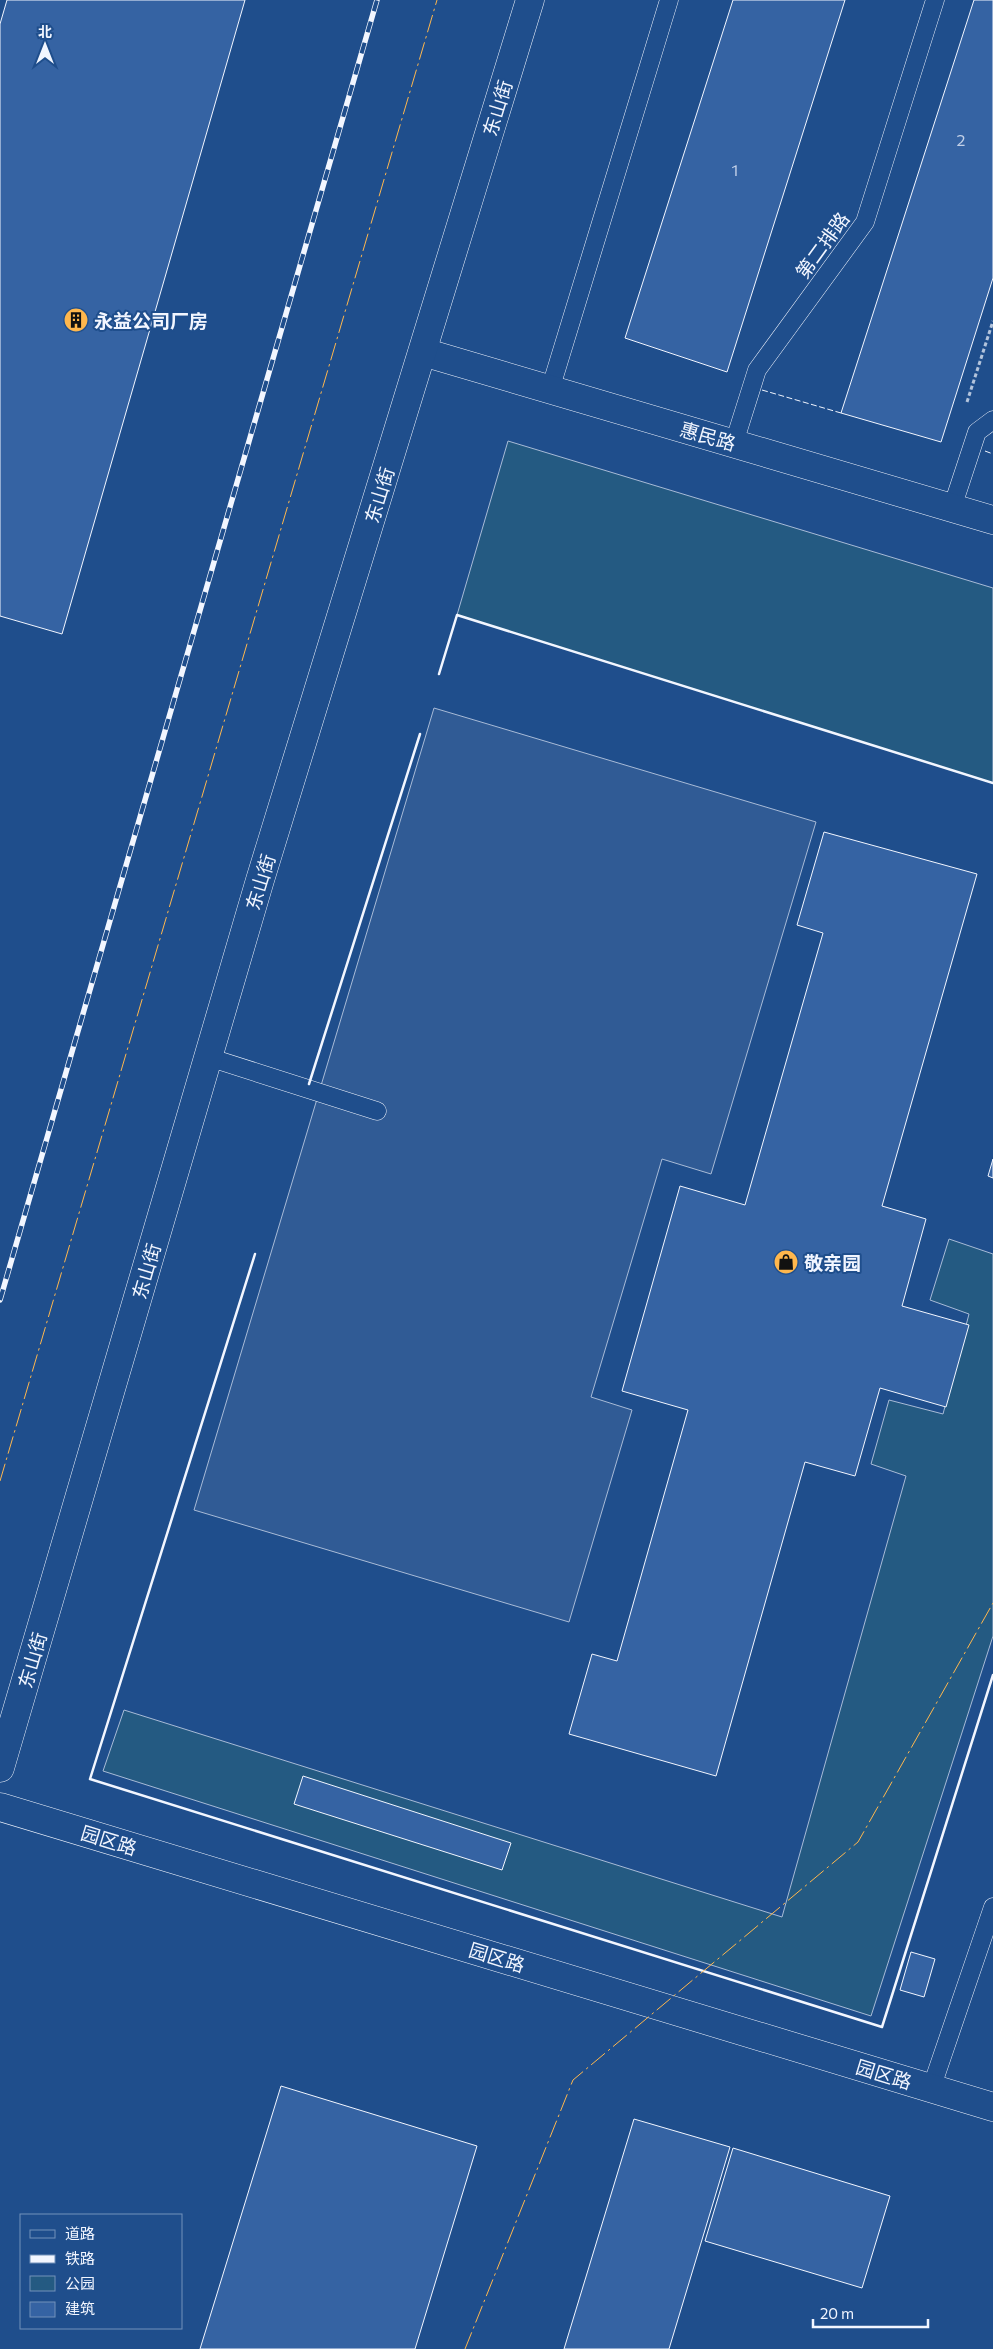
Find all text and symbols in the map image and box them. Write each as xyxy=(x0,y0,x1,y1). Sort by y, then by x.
north arrow xyxy=(20,20,70,70)
text: 北 xyxy=(38,23,52,40)
street label: 东山街 xyxy=(478,77,516,139)
house number: 2 xyxy=(957,130,966,149)
house number: 1 xyxy=(732,160,738,179)
street label: 第二排路 xyxy=(790,207,854,283)
building icon: 永益公司厂房 xyxy=(63,307,89,333)
place label: 永益公司厂房 xyxy=(94,309,208,332)
street label: 惠民路 xyxy=(677,417,739,455)
street label: 东山街 xyxy=(360,464,398,526)
street label: 东山街 xyxy=(241,851,279,913)
street label: 东山街 xyxy=(127,1240,165,1302)
shop icon: 敬亲园 xyxy=(773,1249,799,1275)
place label: 敬亲园 xyxy=(804,1251,861,1274)
street label: 东山街 xyxy=(13,1629,51,1691)
street label: 园区路 xyxy=(78,1821,140,1859)
street label: 园区路 xyxy=(466,1938,528,1976)
street label: 园区路 xyxy=(853,2055,915,2093)
legend xyxy=(20,2214,182,2329)
text: 道路 xyxy=(65,2224,95,2242)
text: 铁路 xyxy=(65,2249,95,2267)
text: 公园 xyxy=(65,2274,95,2292)
scale bar xyxy=(813,2296,928,2328)
text: 建筑 xyxy=(65,2299,95,2317)
text: 20 m xyxy=(820,2304,854,2322)

